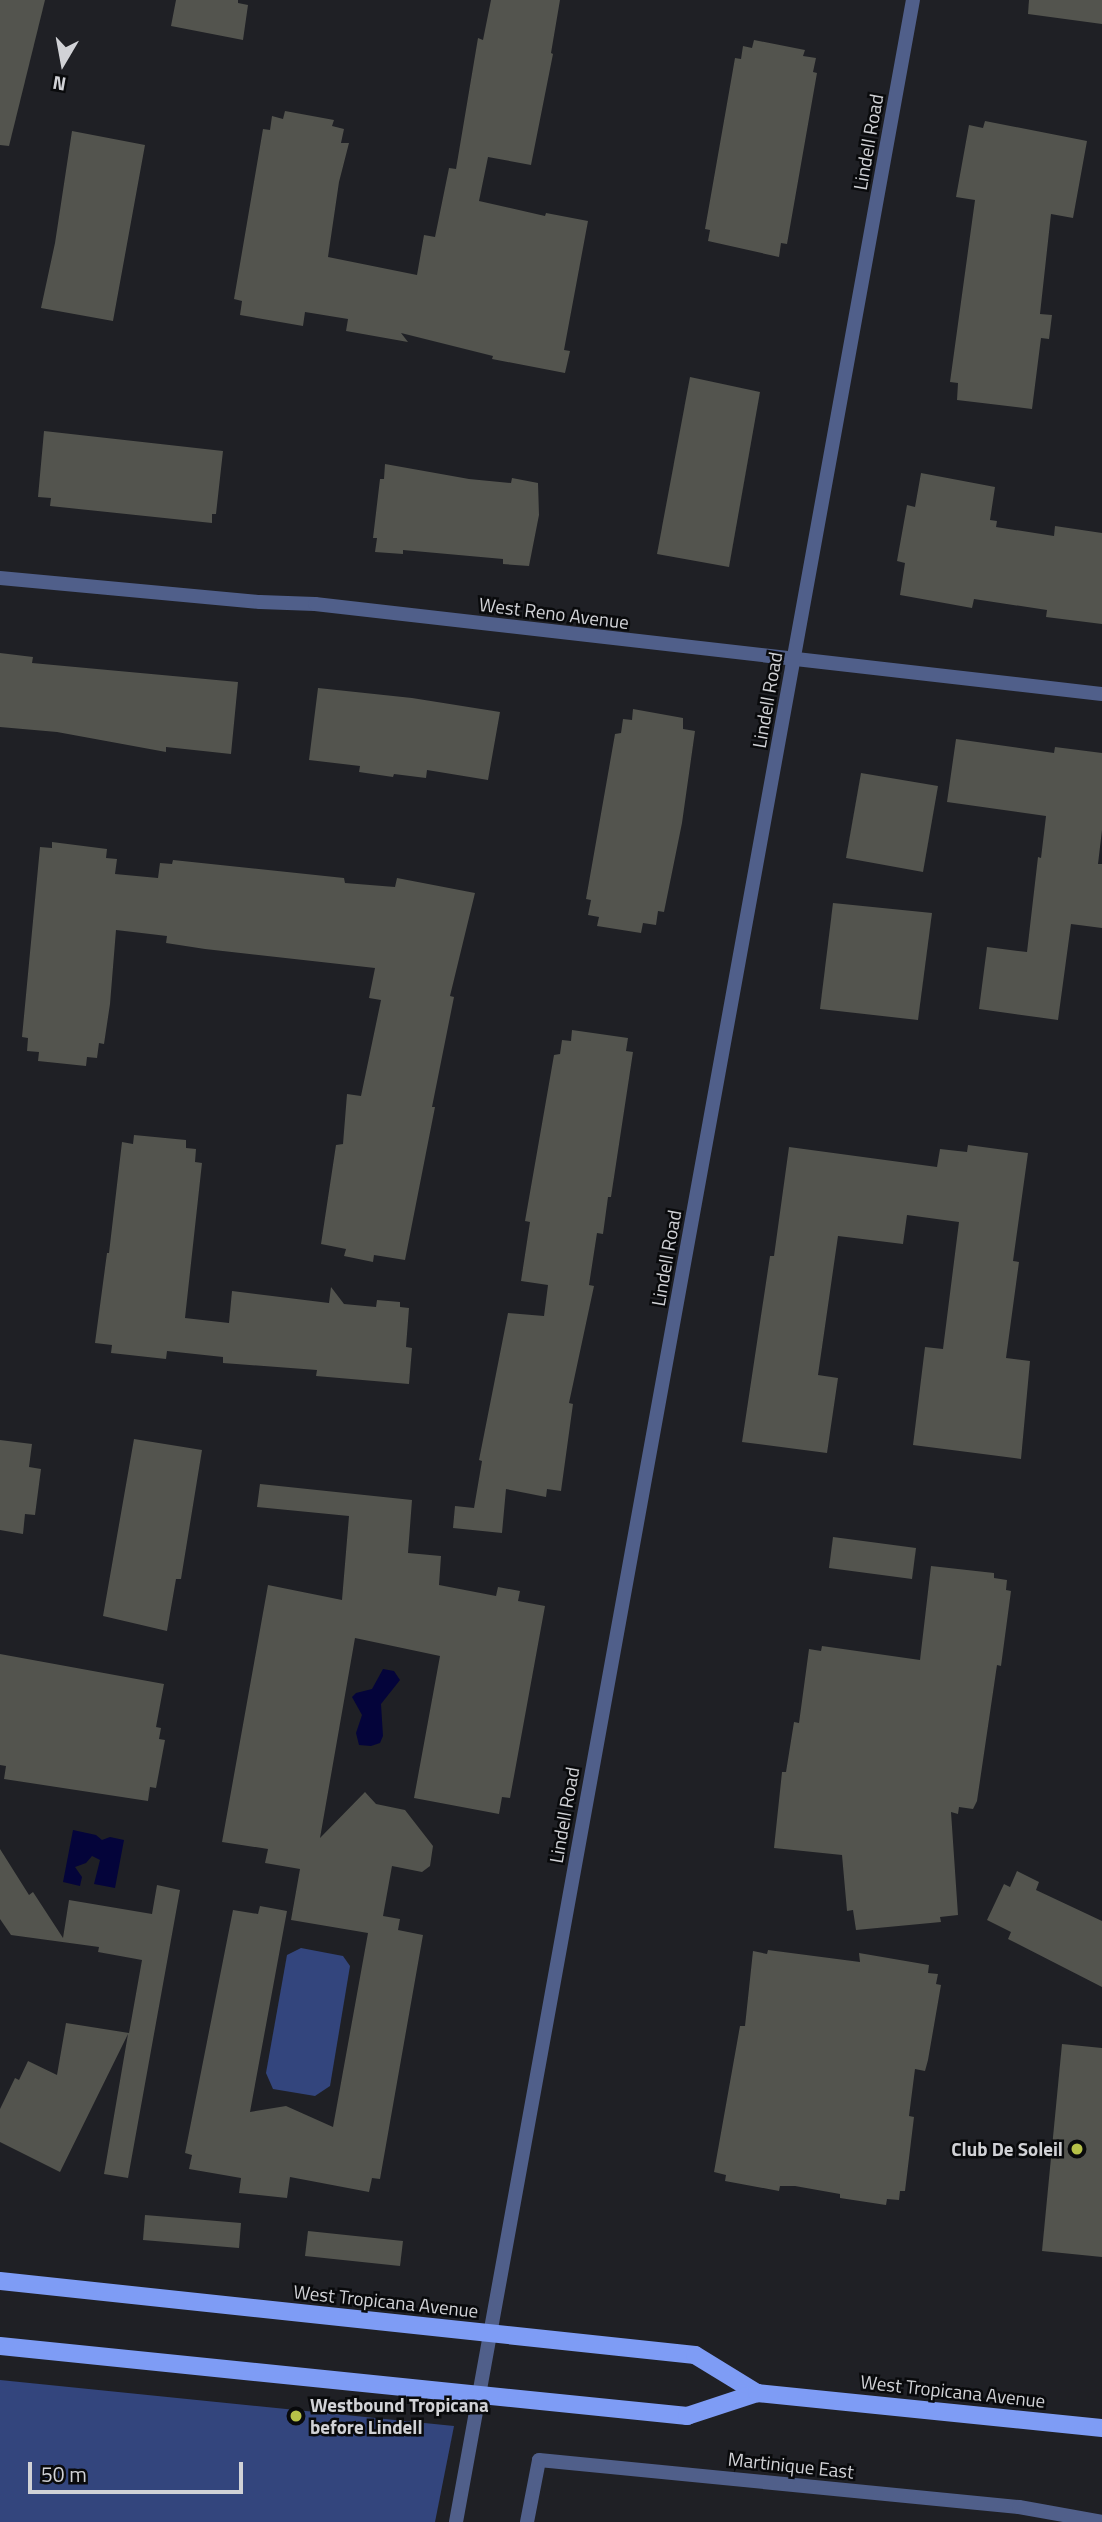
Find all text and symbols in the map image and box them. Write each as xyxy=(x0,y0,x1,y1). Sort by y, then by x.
north arrow xyxy=(28,28,98,98)
text: N xyxy=(50,69,68,100)
street label: Lindell Road xyxy=(848,92,888,192)
street label: West Reno Avenue xyxy=(478,593,630,633)
street label: Lindell Road xyxy=(747,650,787,750)
street label: Lindell Road xyxy=(646,1208,686,1308)
street label: Lindell Road xyxy=(544,1765,584,1865)
place label: Club De Soleil xyxy=(951,2138,1063,2160)
marker: Club De Soleil xyxy=(1069,2141,1085,2157)
street label: West Tropicana Avenue xyxy=(292,2280,480,2322)
street label: West Tropicana Avenue xyxy=(859,2370,1047,2412)
place label: Westbound Tropicana before Lindell xyxy=(310,2394,489,2438)
marker: Westbound Tropicana before Lindell xyxy=(288,2408,304,2424)
street label: Martinique East xyxy=(727,2447,855,2483)
scale bar xyxy=(32,2448,247,2492)
text: 50 m xyxy=(41,2458,87,2490)

